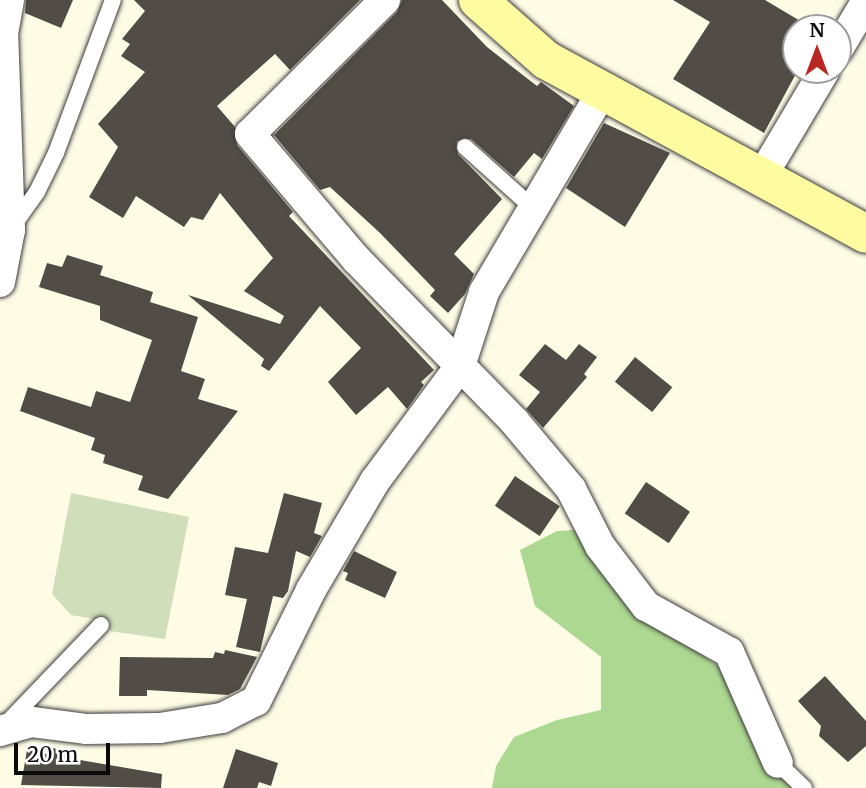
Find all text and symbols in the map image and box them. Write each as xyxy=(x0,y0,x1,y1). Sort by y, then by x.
north arrow xyxy=(782,14,852,84)
text: N xyxy=(809,18,825,42)
scale bar xyxy=(18,728,114,772)
text: 20 m xyxy=(27,741,78,768)

